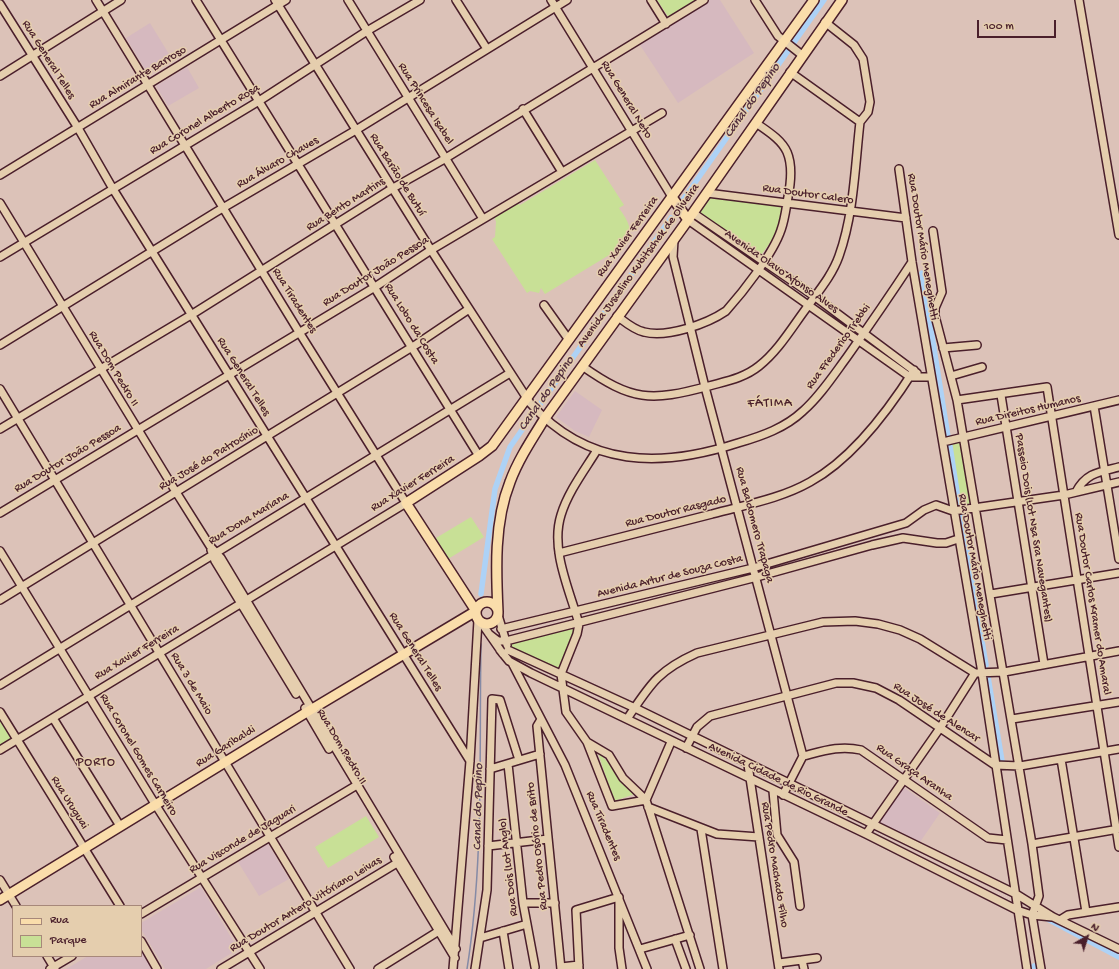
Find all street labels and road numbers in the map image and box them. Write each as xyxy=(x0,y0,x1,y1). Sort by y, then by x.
street label: Rua General Telles xyxy=(18,18,78,102)
street label: Rua Almirante Barroso xyxy=(87,43,189,113)
street label: Rua General Neto xyxy=(597,58,655,142)
street label: Rua Princesa Isabel xyxy=(394,60,456,148)
street label: Rua Coronel Alberto Rosa xyxy=(147,81,263,159)
street label: Rua Barão de Butuí xyxy=(366,131,428,219)
street label: Rua Álvaro Chaves xyxy=(235,134,321,192)
street label: Rua Doutor Mário Meneghetti xyxy=(903,173,941,321)
street label: Rua Bento Martins xyxy=(304,175,388,235)
street label: Avenida Juscelino Kubitschek de Oliveira xyxy=(575,181,703,351)
street label: Rua Doutor Calero xyxy=(762,181,854,209)
street label: Rua Xavier Ferreira xyxy=(594,194,662,280)
street label: Avenida Olavo Afonso Alves xyxy=(721,227,841,317)
street label: Rua Doutor João Pessoa xyxy=(320,234,432,310)
street label: Rua Tiradentes xyxy=(268,266,320,336)
street label: Rua Lobo da Costa xyxy=(380,281,442,367)
street label: Rua Frederico Trebbi xyxy=(803,302,875,392)
street label: Rua Dom Pedro II xyxy=(85,329,141,409)
street label: Rua General Telles xyxy=(213,335,273,419)
street label: Rua Direitos Humanos xyxy=(974,392,1082,430)
street label: Rua Doutor João Pessoa xyxy=(12,421,124,497)
street label: Rua José do Patrocínio xyxy=(157,424,261,494)
street label: Passeio Dois (Lot Nsa Sra Navegantes) xyxy=(1011,433,1055,623)
street label: Rua Xavier Ferreira xyxy=(368,452,458,516)
street label: Rua Baldomero Trapaga xyxy=(732,465,776,585)
street label: Rua Dona Mariana xyxy=(206,489,292,549)
street label: Rua Doutor Rasgado xyxy=(624,493,728,531)
street label: Rua Doutor Mário Meneghetti xyxy=(954,493,994,641)
street label: Rua Doutor Carlos Kramer do Amaral xyxy=(1070,512,1114,696)
street label: Avenida Artur de Souza Costa xyxy=(596,552,744,602)
street label: Rua General Telles xyxy=(385,610,445,694)
street label: Rua Xavier Ferreira xyxy=(92,622,182,684)
street label: Rua 3 de Maio xyxy=(167,650,215,718)
street label: Rua José de Alencar xyxy=(890,680,982,746)
street label: Rua Coronel Gomes Carneiro xyxy=(96,691,180,819)
street label: Rua Dom Pedro II xyxy=(313,707,369,787)
street label: Rua Garibaldi xyxy=(193,723,259,771)
street label: Avenida Cidade de Rio Grande xyxy=(706,740,850,820)
street label: Rua Graça Aranha xyxy=(873,741,955,805)
street label: Rua Uruguai xyxy=(47,774,91,832)
street label: Rua Pedro Osório de Brito xyxy=(524,781,552,911)
street label: Rua Tiradentes xyxy=(582,789,624,863)
street label: Rua Pedro Machado Filho xyxy=(757,801,791,929)
street label: Rua Visconde de Jaguari xyxy=(187,802,299,878)
street label: Rua Dois (Lot Anglo) xyxy=(496,817,522,917)
street label: Rua Doutor Antero Vitóriano Leivas xyxy=(227,854,385,956)

